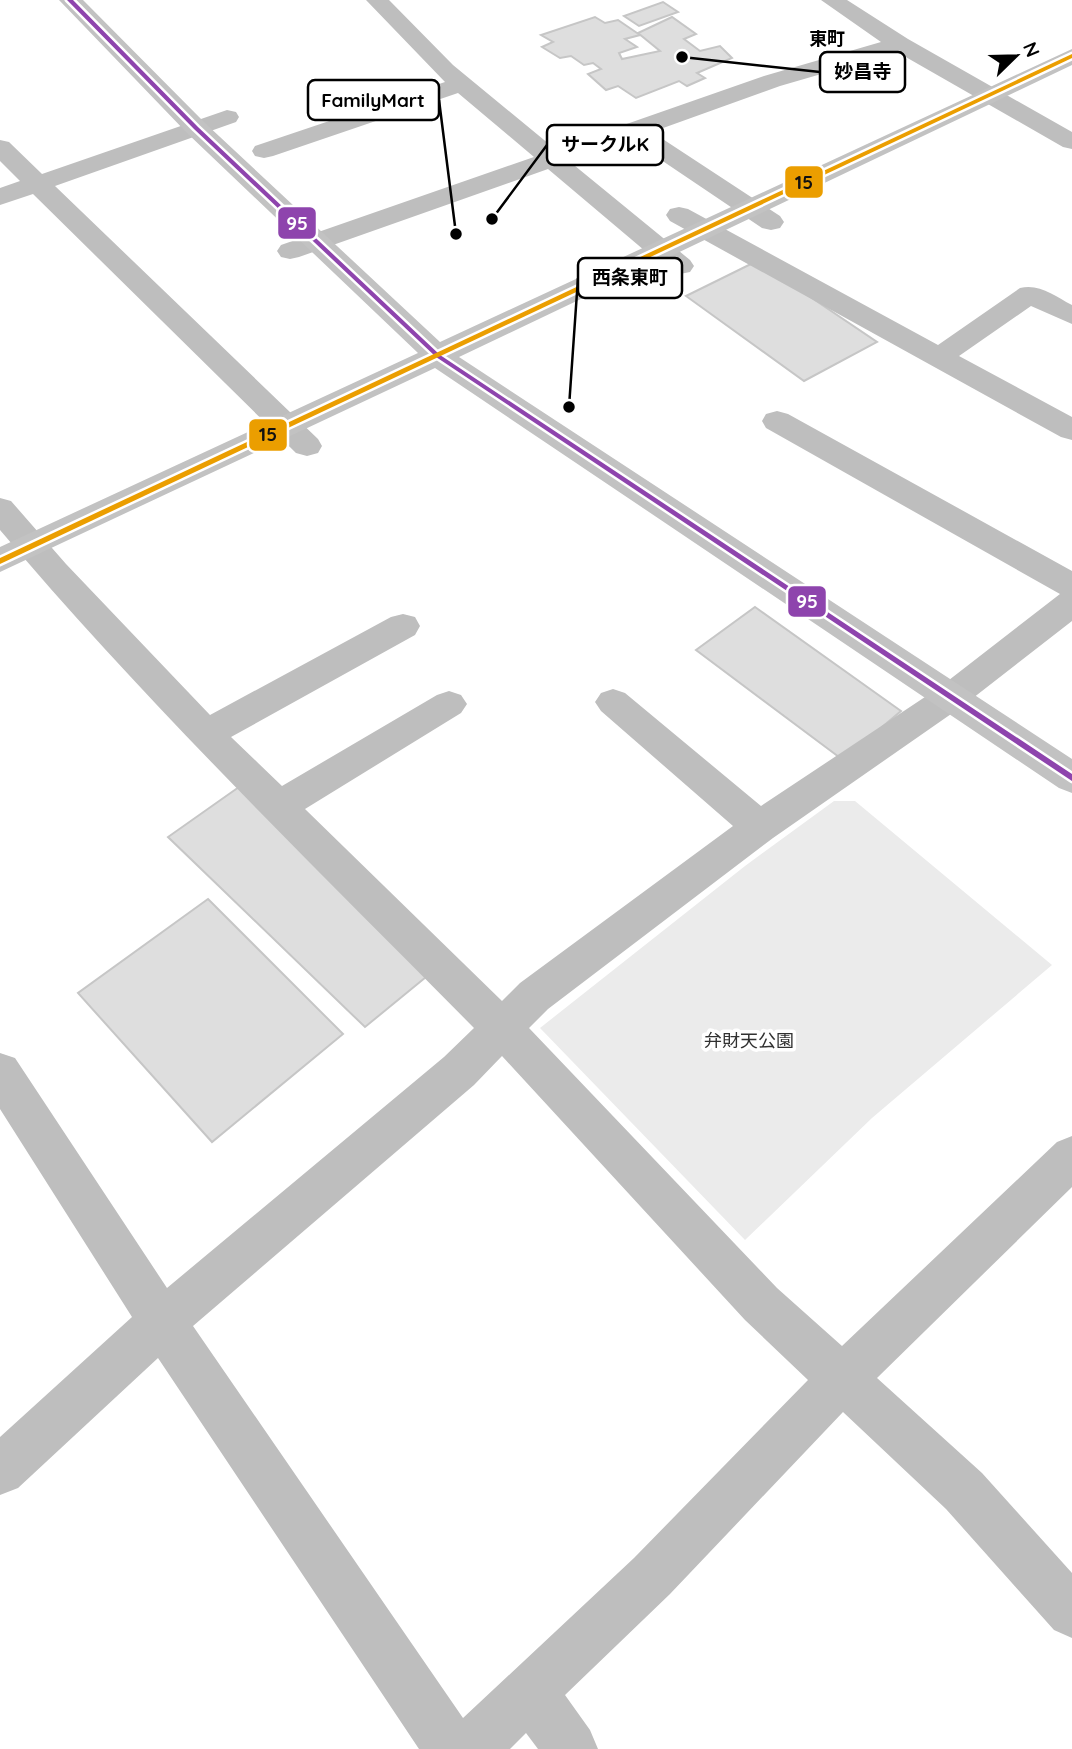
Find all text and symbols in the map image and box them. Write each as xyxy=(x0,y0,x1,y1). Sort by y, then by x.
north arrow xyxy=(981,21,1051,91)
district label: 東町 xyxy=(809,27,845,50)
text: N xyxy=(1018,38,1045,60)
callout: 妙昌寺 xyxy=(820,52,905,92)
text: 妙昌寺 xyxy=(834,59,892,83)
callout: FamilyMart xyxy=(308,80,439,120)
text: FamilyMart xyxy=(321,88,425,112)
callout: サークルK xyxy=(547,125,663,165)
text: サークルK xyxy=(561,132,649,156)
line badge: 15 xyxy=(784,165,824,199)
text: 15 xyxy=(795,170,813,194)
line badge: 95 xyxy=(277,206,317,240)
text: 95 xyxy=(286,211,308,235)
callout: 西条東町 xyxy=(578,258,682,298)
text: 西条東町 xyxy=(592,265,668,289)
line badge: 15 xyxy=(248,418,288,452)
text: 15 xyxy=(259,422,277,446)
line badge: 95 xyxy=(787,585,827,618)
text: 95 xyxy=(796,589,818,613)
park label: 弁財天公園 xyxy=(704,1029,794,1052)

